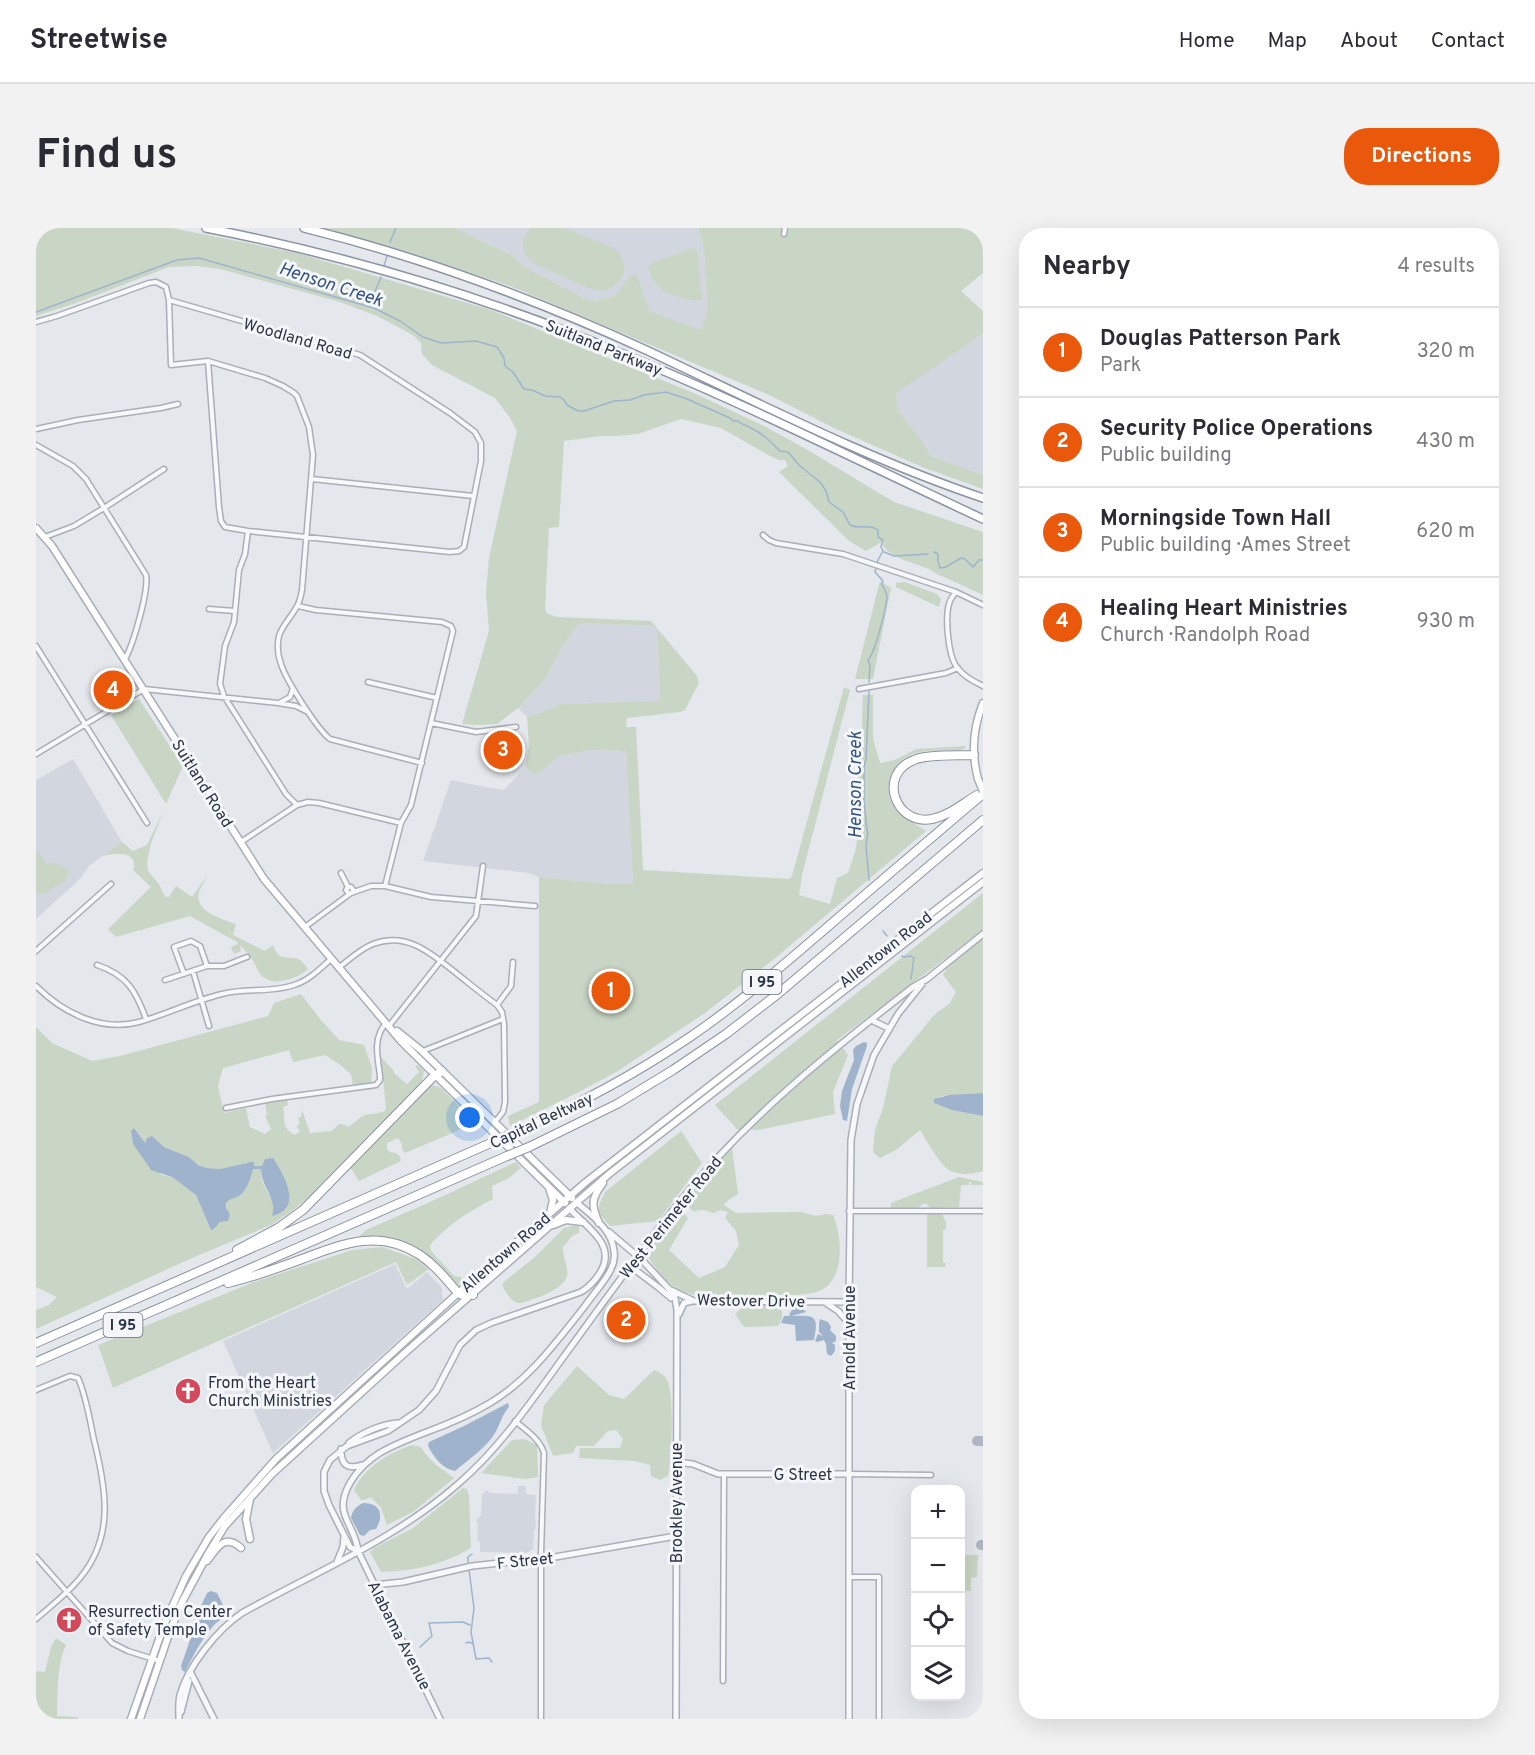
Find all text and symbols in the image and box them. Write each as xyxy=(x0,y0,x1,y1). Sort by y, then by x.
text: Streetwise xyxy=(30,23,168,59)
text: Home xyxy=(1179,28,1235,55)
text: Map xyxy=(1268,28,1307,55)
text: About xyxy=(1340,28,1398,55)
text: Contact xyxy=(1431,28,1505,55)
button: Directions xyxy=(1344,128,1499,185)
text: Find us xyxy=(36,130,177,183)
text: Nearby xyxy=(1043,251,1131,284)
text: 4 results xyxy=(1398,254,1475,280)
water label: Henson Creek xyxy=(276,258,386,313)
street label: Woodland Road xyxy=(241,315,354,365)
street label: Suitland Parkway xyxy=(542,316,665,381)
text: Douglas Patterson Park xyxy=(1100,326,1341,353)
text: 1 xyxy=(1059,339,1067,365)
text: 320 m xyxy=(1417,339,1475,365)
text: Park xyxy=(1100,353,1141,379)
text: Security Police Operations xyxy=(1100,416,1373,443)
text: 2 xyxy=(1056,429,1069,455)
text: 430 m xyxy=(1416,429,1475,455)
text: Public building xyxy=(1100,443,1232,469)
text: Morningside Town Hall xyxy=(1100,506,1331,533)
text: 3 xyxy=(1057,519,1069,545)
text: 620 m xyxy=(1416,519,1475,545)
text: Public building · Ames Street xyxy=(1100,533,1351,559)
text: Healing Heart Ministries xyxy=(1100,596,1348,623)
text: 4 xyxy=(1056,609,1069,635)
text: 930 m xyxy=(1417,609,1475,635)
text: Church · Randolph Road xyxy=(1100,623,1310,649)
pin: 4 xyxy=(94,668,133,712)
pin: 3 xyxy=(484,728,522,772)
water label: Henson Creek xyxy=(845,730,868,839)
street label: Suitland Road xyxy=(166,736,236,832)
street label: Allentown Road xyxy=(836,908,937,993)
pin: 1 xyxy=(592,968,630,1014)
road number: I 95 xyxy=(742,970,782,994)
street label: Capital Beltway xyxy=(487,1089,597,1154)
your location xyxy=(455,1103,484,1132)
street label: West Perimeter Road xyxy=(616,1153,727,1284)
street label: Allentown Road xyxy=(457,1209,555,1298)
street label: Arnold Avenue xyxy=(841,1286,861,1390)
street label: Westover Drive xyxy=(697,1291,805,1313)
pin: 2 xyxy=(606,1298,646,1342)
road number: I 95 xyxy=(104,1313,142,1337)
place label: From the Heart Church Ministries xyxy=(208,1374,332,1412)
church icon: From the Heart Church Ministries xyxy=(173,1376,203,1406)
street label: Brookley Avenue xyxy=(668,1443,688,1563)
street label: G Street xyxy=(774,1466,832,1486)
map controls xyxy=(911,1485,965,1701)
button: + xyxy=(911,1485,965,1539)
button: − xyxy=(911,1539,965,1593)
street label: F Street xyxy=(496,1549,555,1575)
street label: Alabama Avenue xyxy=(362,1578,434,1694)
button: locate xyxy=(911,1593,965,1647)
place label: Resurrection Center of Safety Temple xyxy=(88,1603,232,1641)
church icon: Resurrection Center of Safety Temple xyxy=(54,1605,84,1635)
button: layers xyxy=(911,1647,965,1701)

